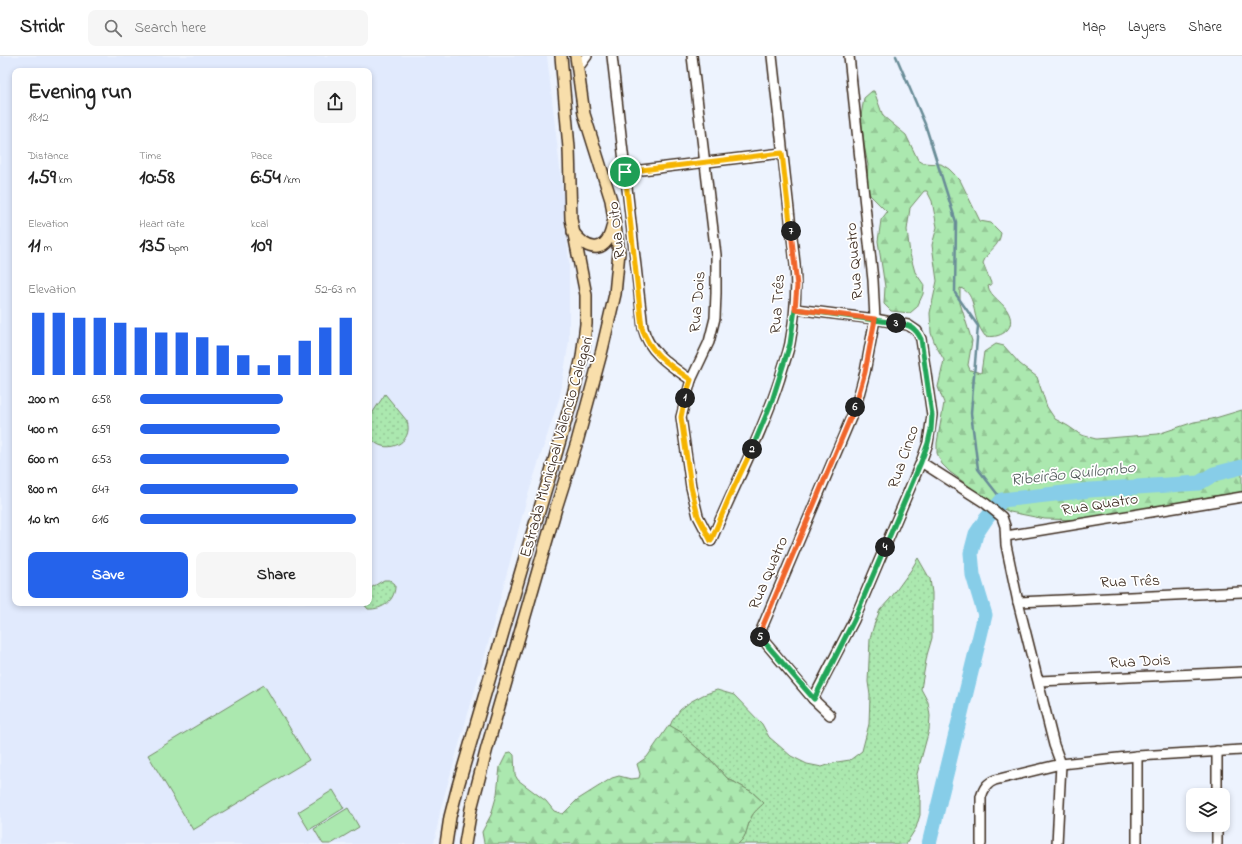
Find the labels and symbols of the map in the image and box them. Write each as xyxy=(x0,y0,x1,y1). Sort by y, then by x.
pin xyxy=(608,155,642,189)
street label: Rua Oito xyxy=(602,200,632,260)
pin: 7 xyxy=(781,221,801,241)
street label: Rua Quatro xyxy=(840,221,870,301)
street label: Rua Dois xyxy=(683,270,713,334)
street label: Rua Três xyxy=(764,273,792,335)
pin: 3 xyxy=(886,313,906,333)
street label: Estrada Municipal Valencio Calegari xyxy=(514,333,600,560)
pin: 1 xyxy=(675,388,695,408)
pin: 6 xyxy=(845,397,865,417)
street label: Rua Cinco xyxy=(882,422,926,492)
pin: 2 xyxy=(742,439,762,459)
water label: Ribeirão Quilombo xyxy=(1009,455,1138,493)
street label: Rua Quatro xyxy=(1060,487,1140,523)
street label: Rua Quatro xyxy=(743,533,795,613)
pin: 4 xyxy=(875,537,895,557)
street label: Rua Três xyxy=(1100,569,1160,595)
pin: 5 xyxy=(750,627,770,647)
street label: Rua Dois xyxy=(1109,648,1171,676)

